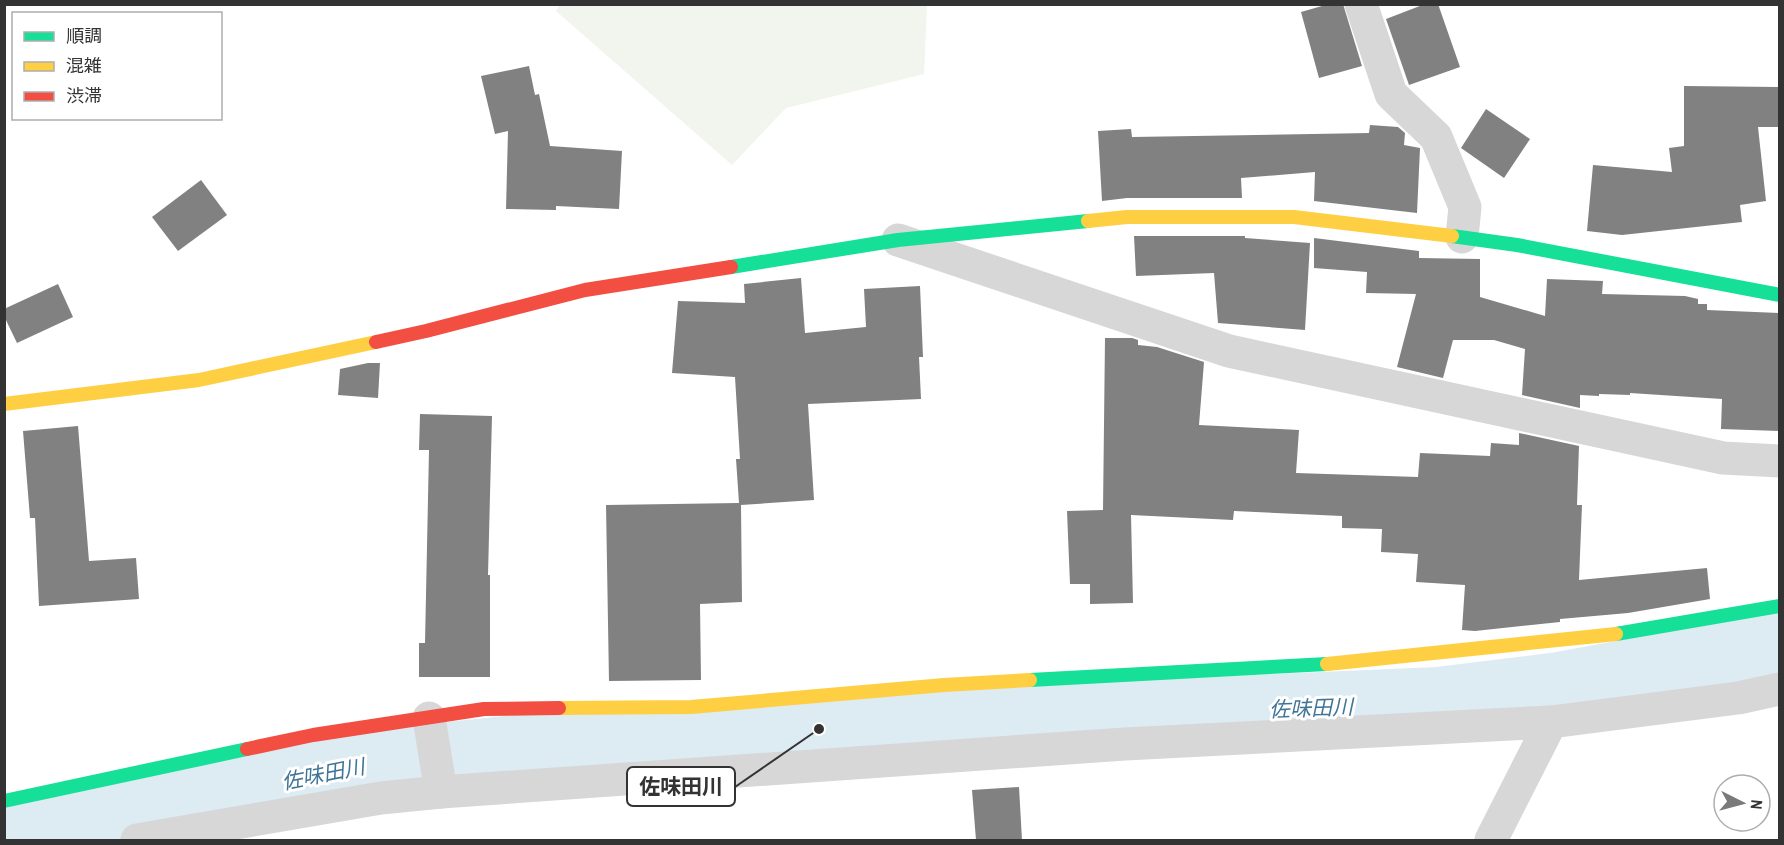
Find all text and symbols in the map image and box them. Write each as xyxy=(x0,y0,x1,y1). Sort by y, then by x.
legend xyxy=(12,12,222,120)
text: 順調 xyxy=(66,23,102,48)
text: 混雑 xyxy=(66,53,102,78)
text: 渋滞 xyxy=(66,83,102,108)
water label: 佐味田川 xyxy=(1269,692,1355,724)
water label: 佐味田川 xyxy=(279,751,369,796)
callout: 佐味田川 xyxy=(627,767,735,806)
text: 佐味田川 xyxy=(639,772,723,801)
north arrow xyxy=(1712,773,1772,833)
text: N xyxy=(1745,799,1768,810)

